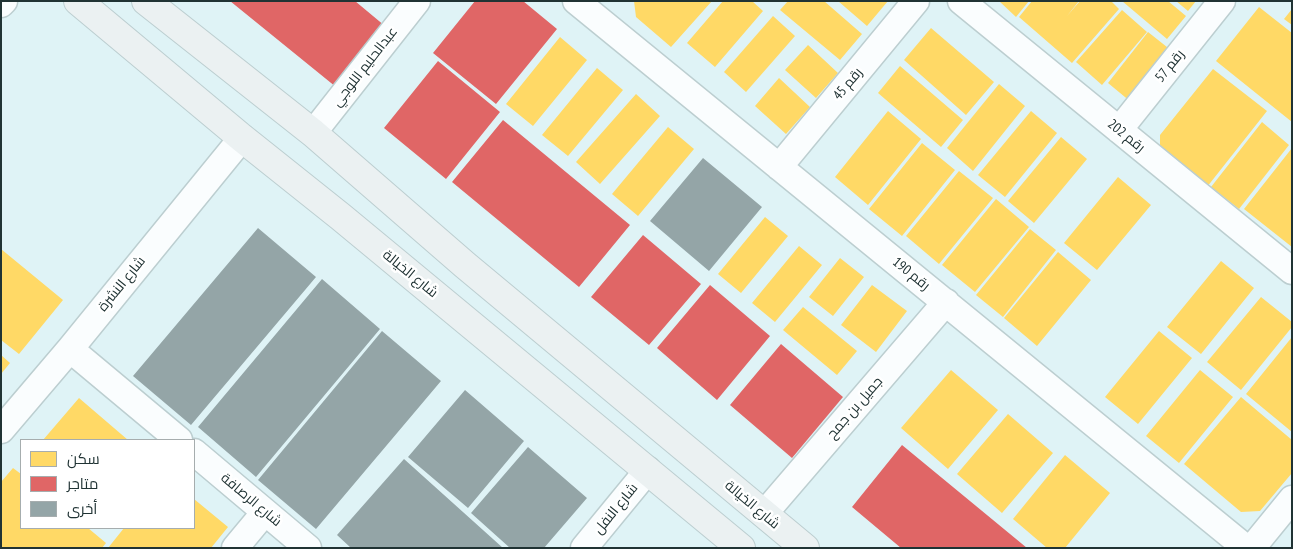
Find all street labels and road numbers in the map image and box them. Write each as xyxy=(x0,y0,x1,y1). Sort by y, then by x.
street label: عبدالحليم اللوجي xyxy=(329,24,401,110)
street label: رقم 57 xyxy=(1152,46,1188,86)
street label: رقم 45 xyxy=(830,64,866,104)
street label: رقم 202 xyxy=(1104,116,1148,156)
street label: شارع الخيالة xyxy=(379,247,441,301)
street label: شارع النشرة xyxy=(95,253,149,315)
street label: رقم 190 xyxy=(889,254,933,294)
street label: جميل بن جمح xyxy=(824,374,886,442)
street label: شارع الرصافة xyxy=(217,470,285,530)
street label: شارع الخيالة xyxy=(721,477,783,533)
street label: شارع النفل xyxy=(590,480,642,538)

